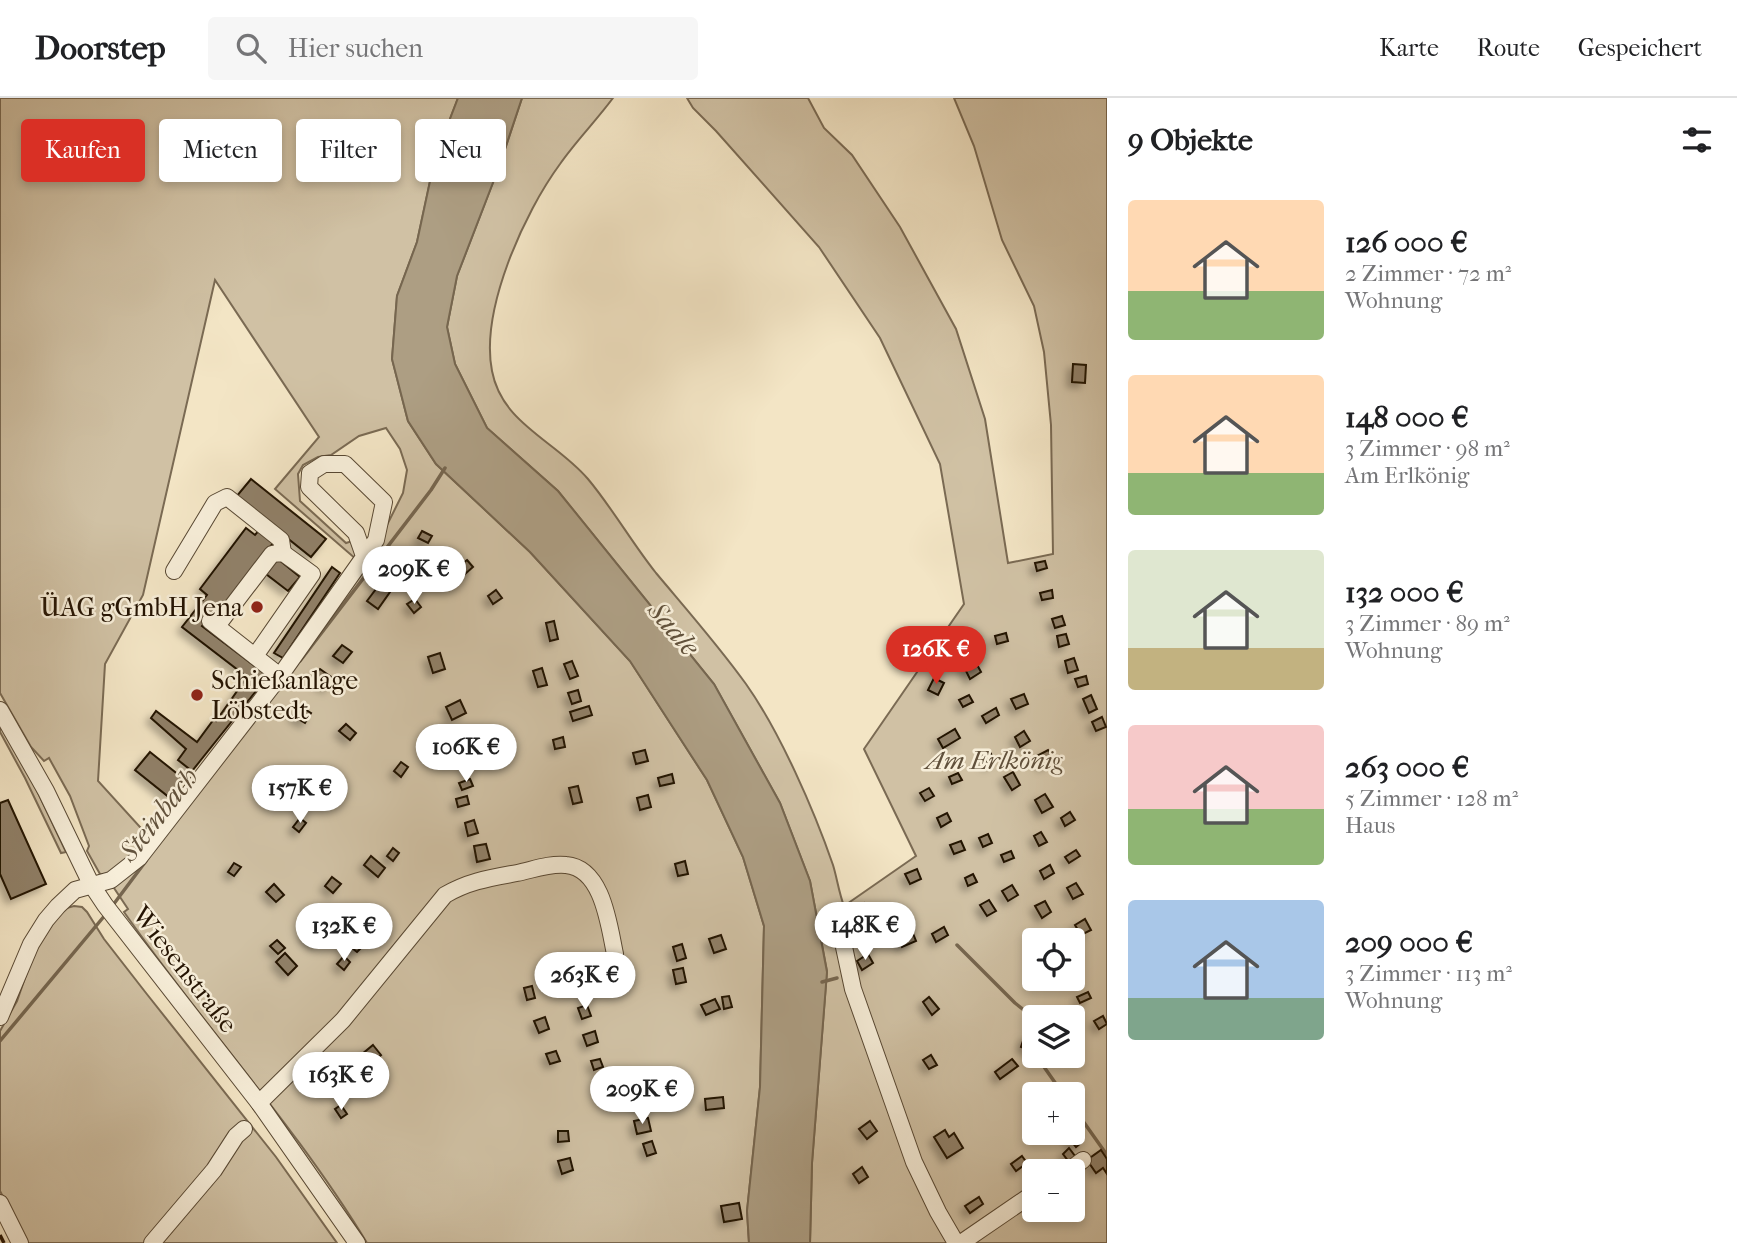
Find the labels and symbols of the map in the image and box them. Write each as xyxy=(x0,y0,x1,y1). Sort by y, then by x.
pin: 209K € xyxy=(357,546,471,606)
place label: ÜAG gGmbH Jena xyxy=(40,592,244,623)
water label: Saale xyxy=(640,594,707,663)
marker: ÜAG gGmbH Jena xyxy=(249,599,265,615)
pin: 126K € xyxy=(879,626,993,686)
place label: Schießanlage Löbstedt xyxy=(211,665,358,726)
marker: Schießanlage Löbstedt xyxy=(189,687,205,703)
pin: 106K € xyxy=(409,724,523,784)
park label: Am Erlkönig xyxy=(923,745,1063,776)
water label: Steinbach xyxy=(111,761,205,869)
pin: 157K € xyxy=(243,766,357,825)
street label: Wiesenstraße xyxy=(125,899,244,1039)
pin: 148K € xyxy=(808,902,922,962)
pin: 132K € xyxy=(287,904,401,963)
pin: 263K € xyxy=(528,953,642,1012)
pin: 163K € xyxy=(284,1052,398,1112)
pin: 209K € xyxy=(585,1066,699,1126)

